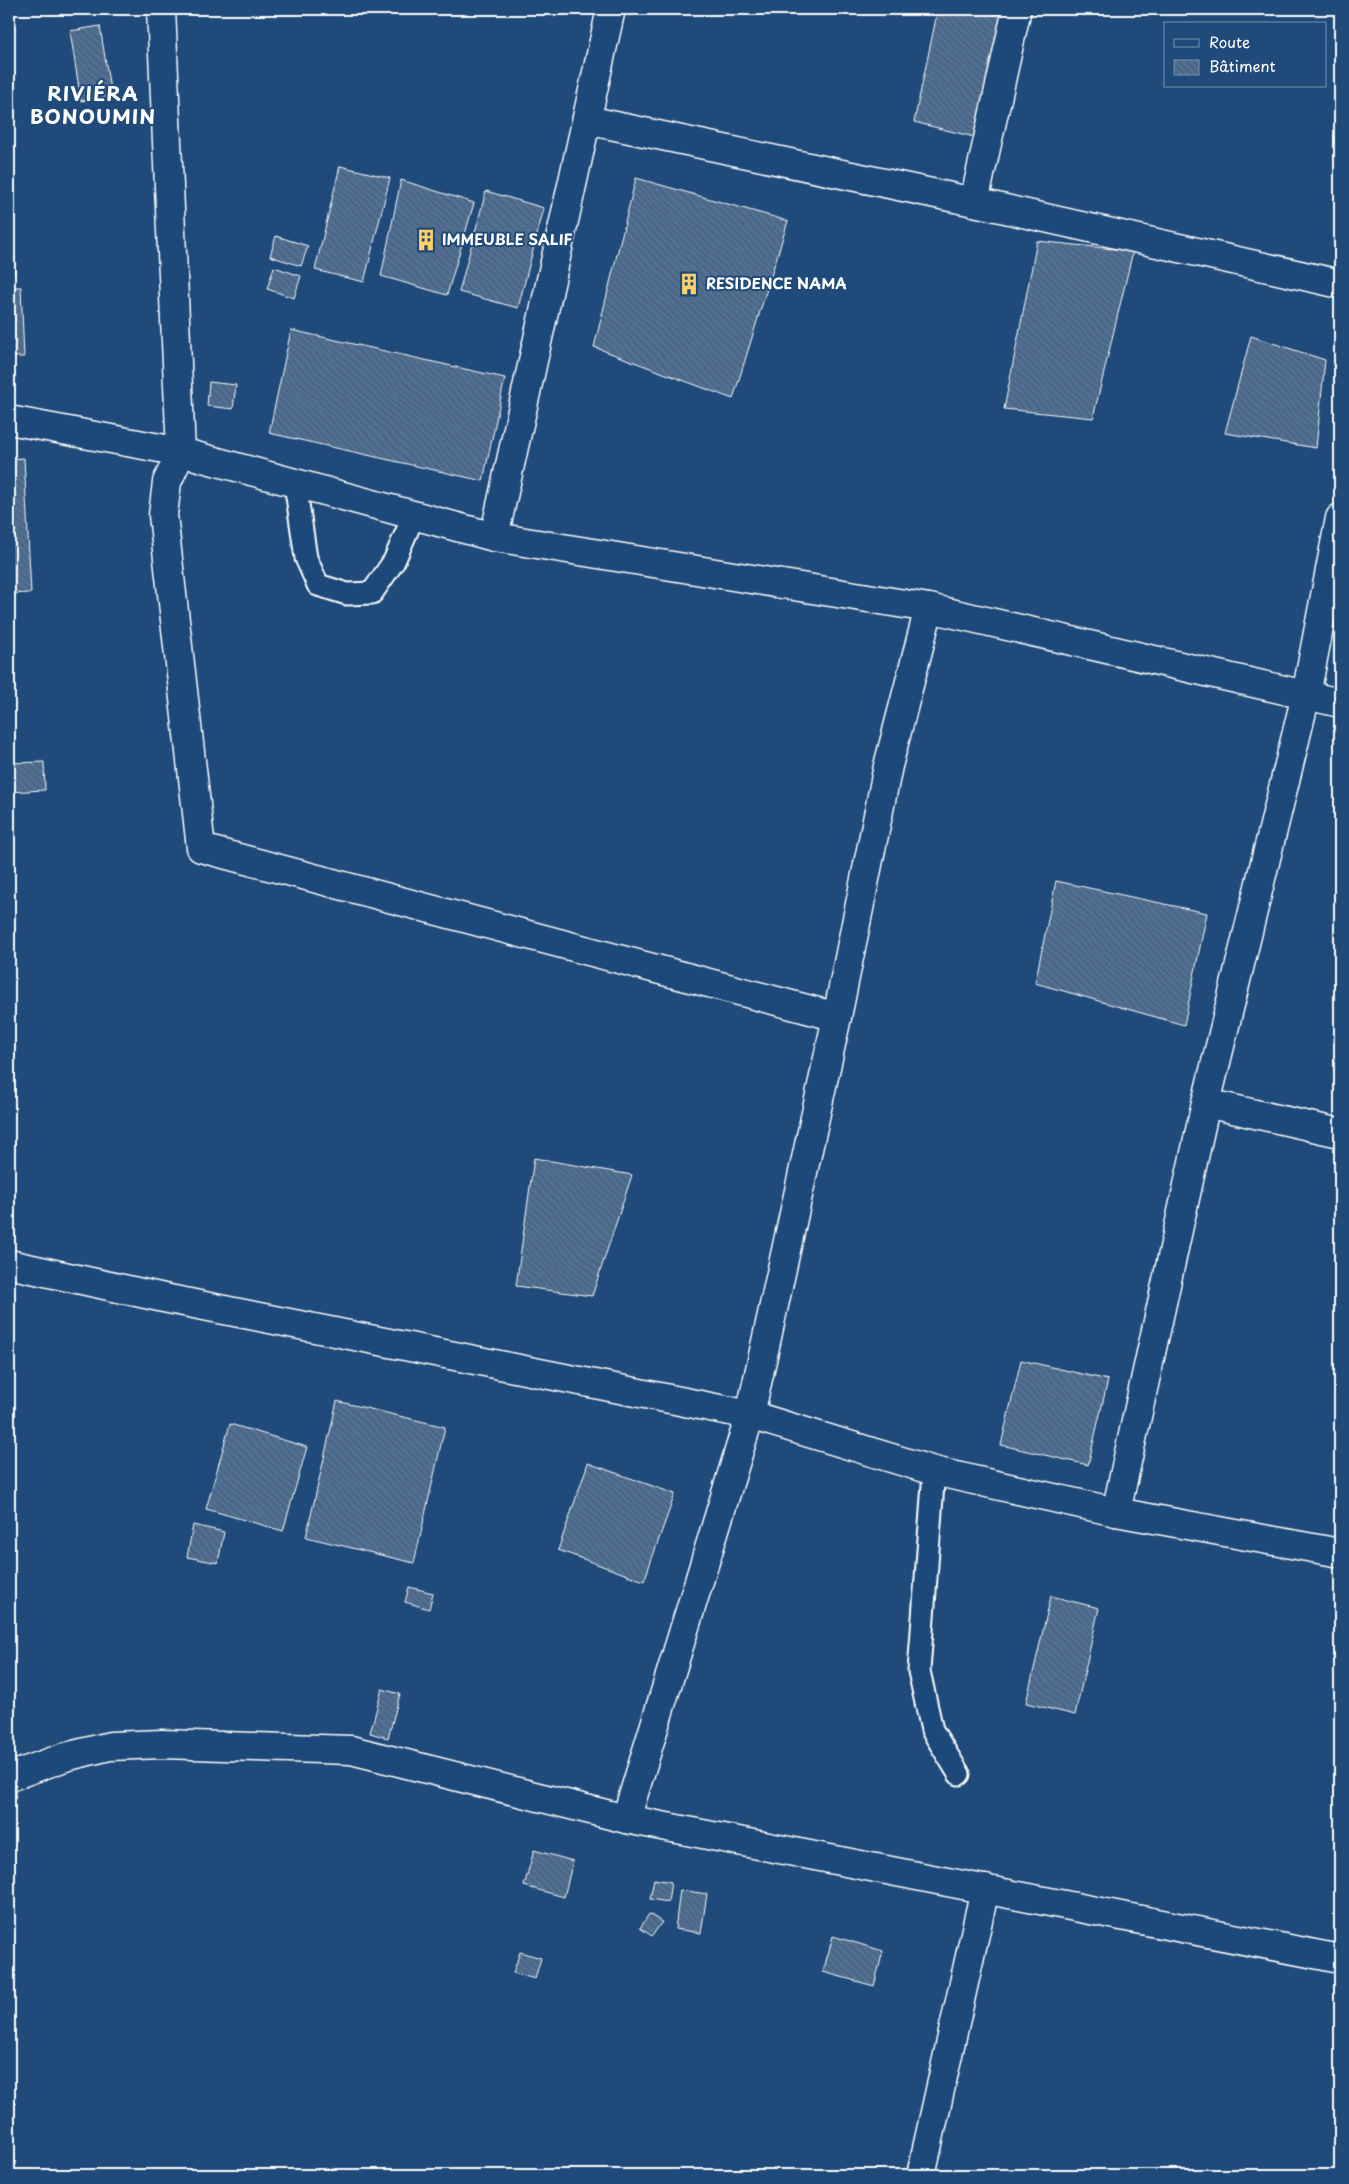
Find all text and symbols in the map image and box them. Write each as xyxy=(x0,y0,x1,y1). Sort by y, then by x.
legend xyxy=(1164,22,1326,88)
text: Route xyxy=(1209,30,1250,53)
text: Bâtiment xyxy=(1209,54,1276,77)
district label: RIVIÉRA BONOUMIN xyxy=(30,78,156,131)
building icon: IMMEUBLE SALIF xyxy=(413,227,439,253)
place label: IMMEUBLE SALIF xyxy=(442,227,573,250)
building icon: RESIDENCE NAMA xyxy=(676,271,702,297)
place label: RESIDENCE NAMA xyxy=(706,271,847,294)

